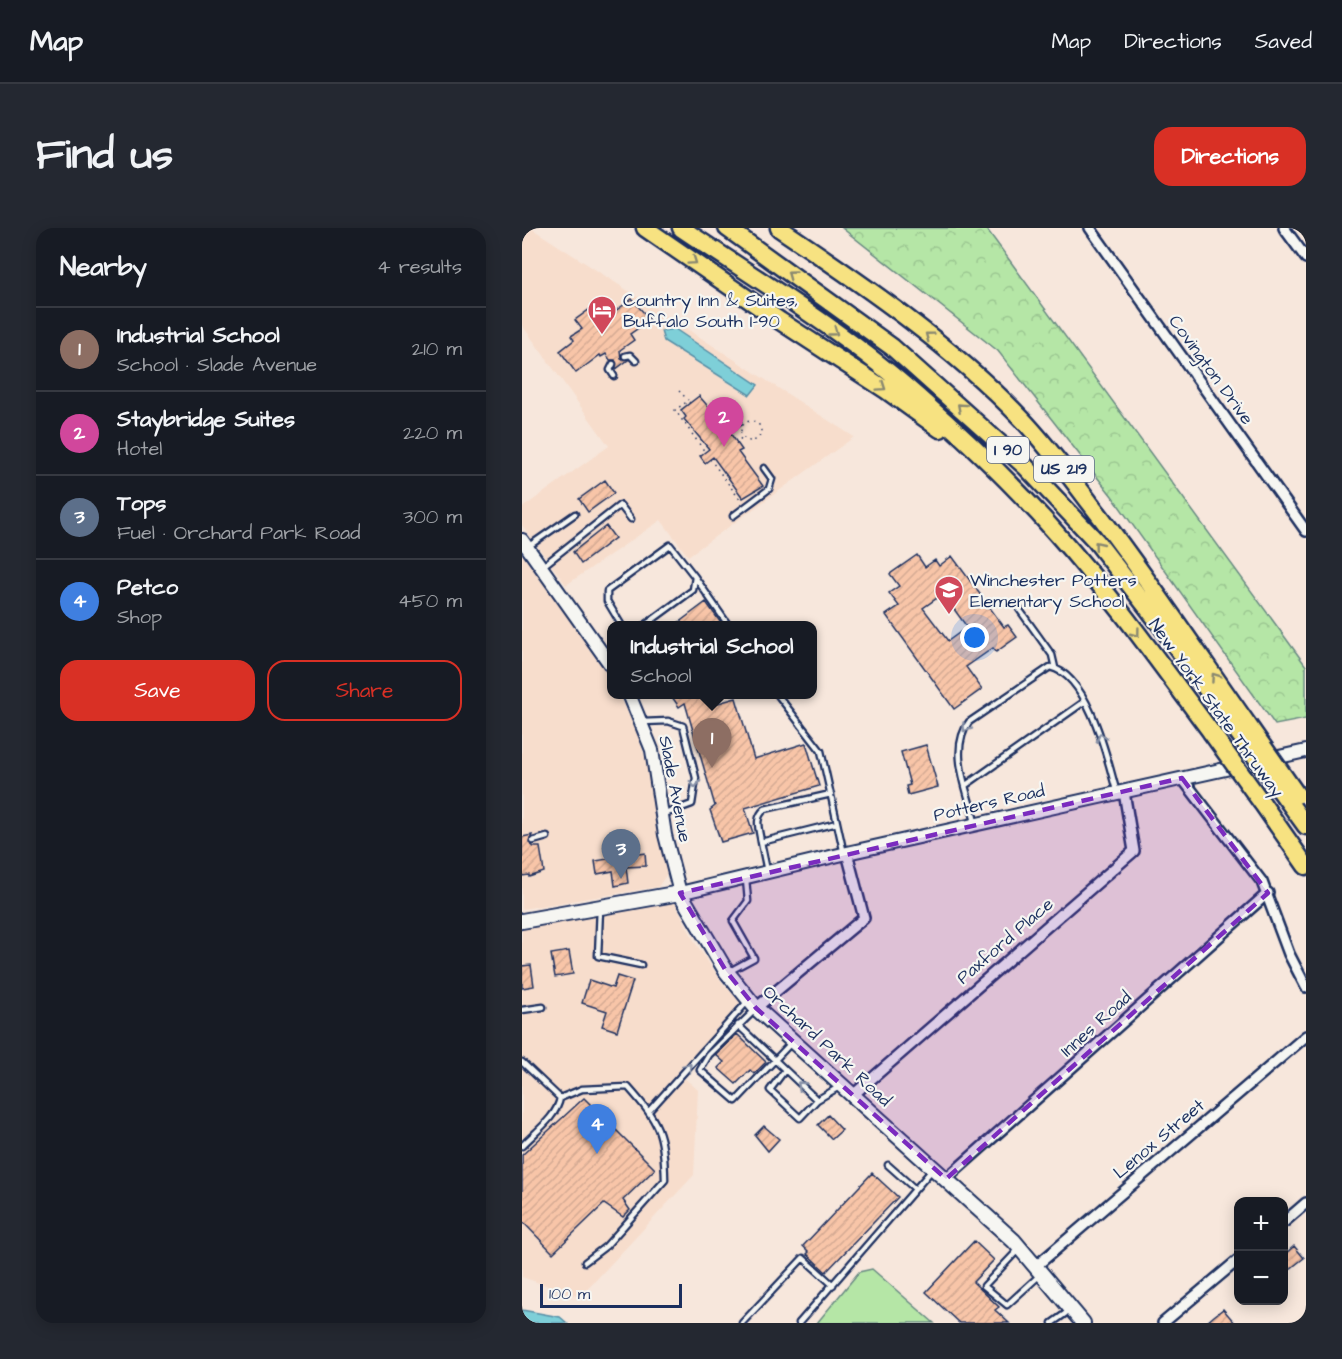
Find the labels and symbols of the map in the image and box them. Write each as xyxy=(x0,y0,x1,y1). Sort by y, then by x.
one-way arrow xyxy=(686,254,697,265)
one-way arrow xyxy=(787,270,798,281)
place label: Country Inn & Suites, Buffalo South I-90 xyxy=(623,288,798,334)
hotel icon: Country Inn & Suites, Buffalo South I-90 xyxy=(586,294,618,336)
street label: Covington Drive xyxy=(1162,310,1260,431)
one-way arrow xyxy=(827,325,838,336)
one-way arrow xyxy=(925,332,936,343)
one-way arrow xyxy=(875,380,886,391)
pin: 2 xyxy=(704,398,744,447)
one-way arrow xyxy=(957,403,968,414)
road number: I 90 xyxy=(987,437,1029,463)
road number: US 219 xyxy=(1034,456,1094,482)
one-way arrow xyxy=(1095,541,1106,552)
place label: Winchester Potters Elementary School xyxy=(970,568,1137,615)
school or university icon: Winchester Potters Elementary School xyxy=(933,574,965,616)
street label: New York State Thruway xyxy=(1142,613,1290,803)
your location xyxy=(960,623,989,652)
one-way arrow xyxy=(1129,626,1140,637)
one-way arrow xyxy=(1211,673,1222,684)
pin: 1 xyxy=(692,718,732,768)
one-way arrow xyxy=(962,722,973,733)
one-way arrow xyxy=(1096,732,1108,743)
street label: Slade Avenue xyxy=(652,733,698,845)
street label: Potters Road xyxy=(931,778,1047,828)
one-way arrow xyxy=(689,779,701,788)
pin: 3 xyxy=(602,830,640,879)
street label: Paxford Place xyxy=(951,892,1059,990)
street label: Orchard Park Road xyxy=(757,980,897,1112)
street label: Innes Road xyxy=(1055,985,1137,1063)
one-way arrow xyxy=(681,1063,692,1074)
one-way arrow xyxy=(798,1082,809,1093)
street label: Lenox Street xyxy=(1108,1093,1211,1185)
pin: 4 xyxy=(578,1104,616,1154)
scale bar xyxy=(540,1281,682,1308)

